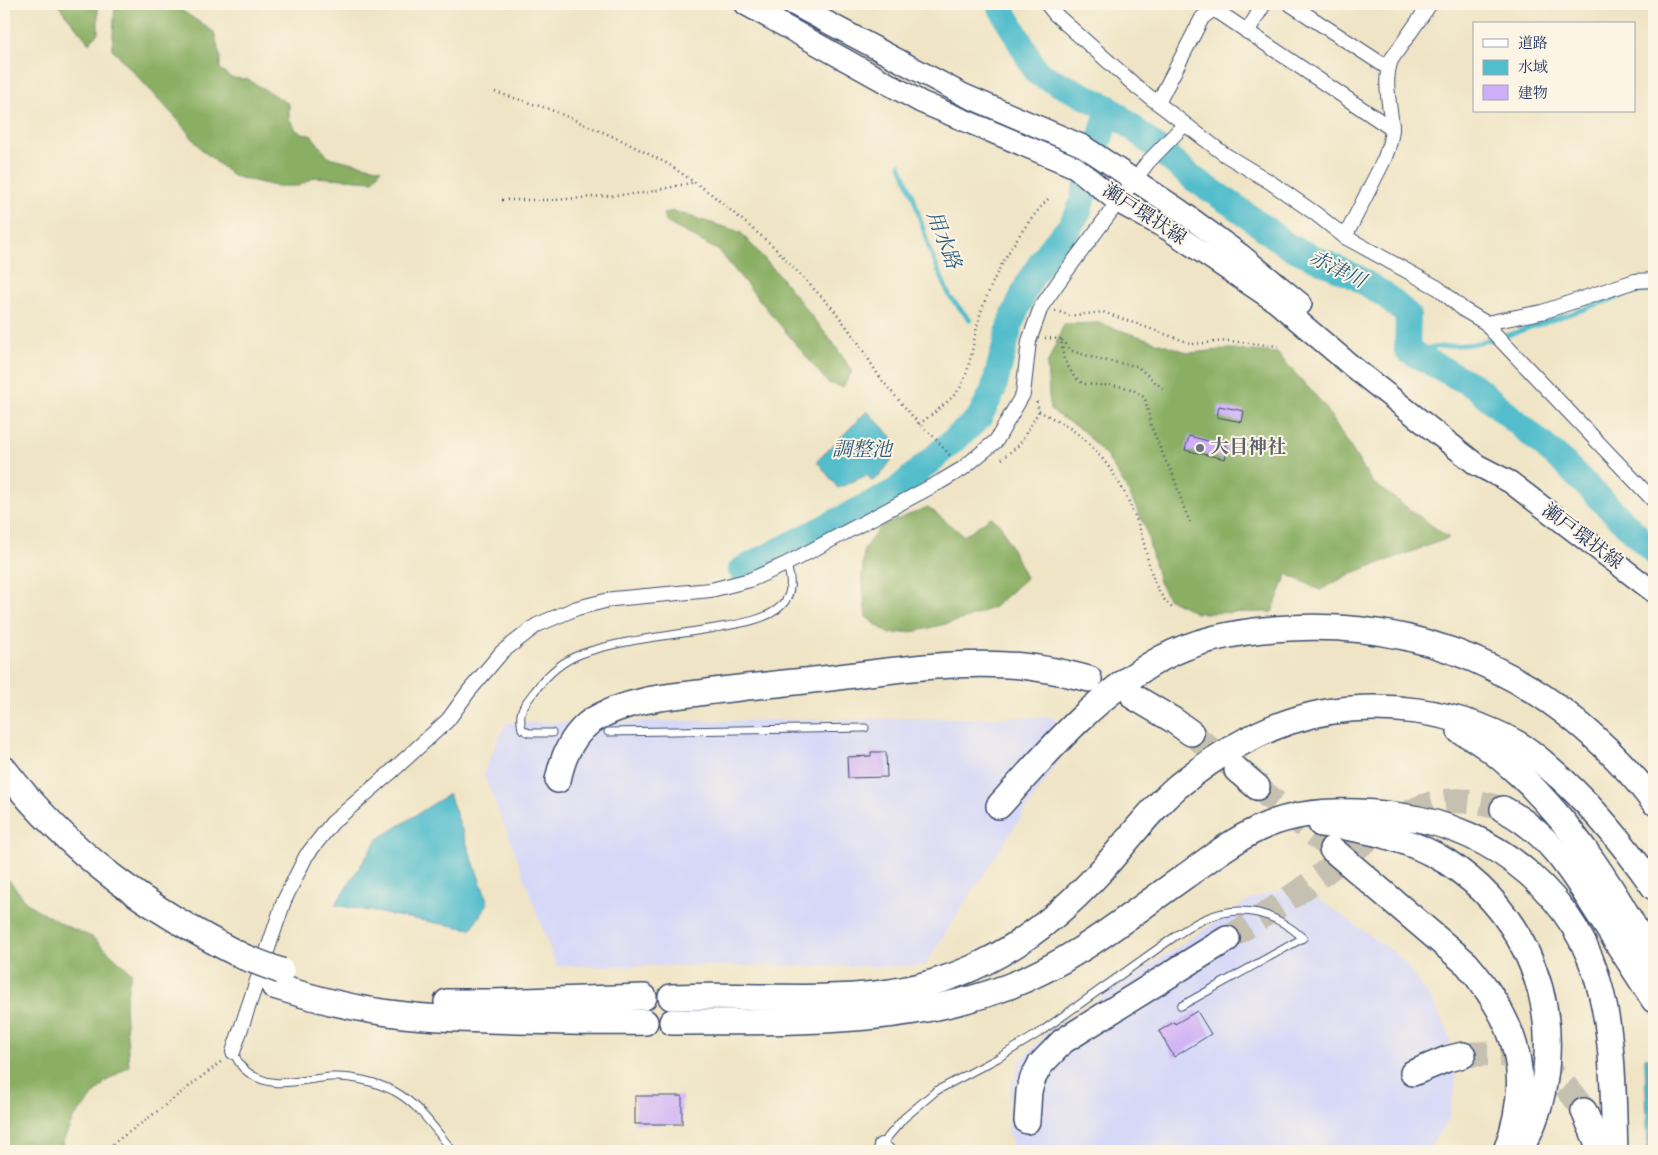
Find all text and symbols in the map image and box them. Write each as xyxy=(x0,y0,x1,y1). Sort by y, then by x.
legend xyxy=(1473,22,1636,112)
text: 道路 xyxy=(1518,34,1548,53)
text: 水域 xyxy=(1518,58,1548,77)
text: 建物 xyxy=(1518,84,1548,103)
street label: 瀬戸環状線 xyxy=(1098,179,1190,251)
water label: 用水路 xyxy=(921,208,966,274)
water label: 赤津川 xyxy=(1305,246,1371,295)
place label: 大目神社 xyxy=(1210,436,1286,460)
water label: 調整池 xyxy=(832,438,894,463)
marker: 大目神社 xyxy=(1194,442,1206,454)
street label: 瀬戸環状線 xyxy=(1537,499,1627,575)

